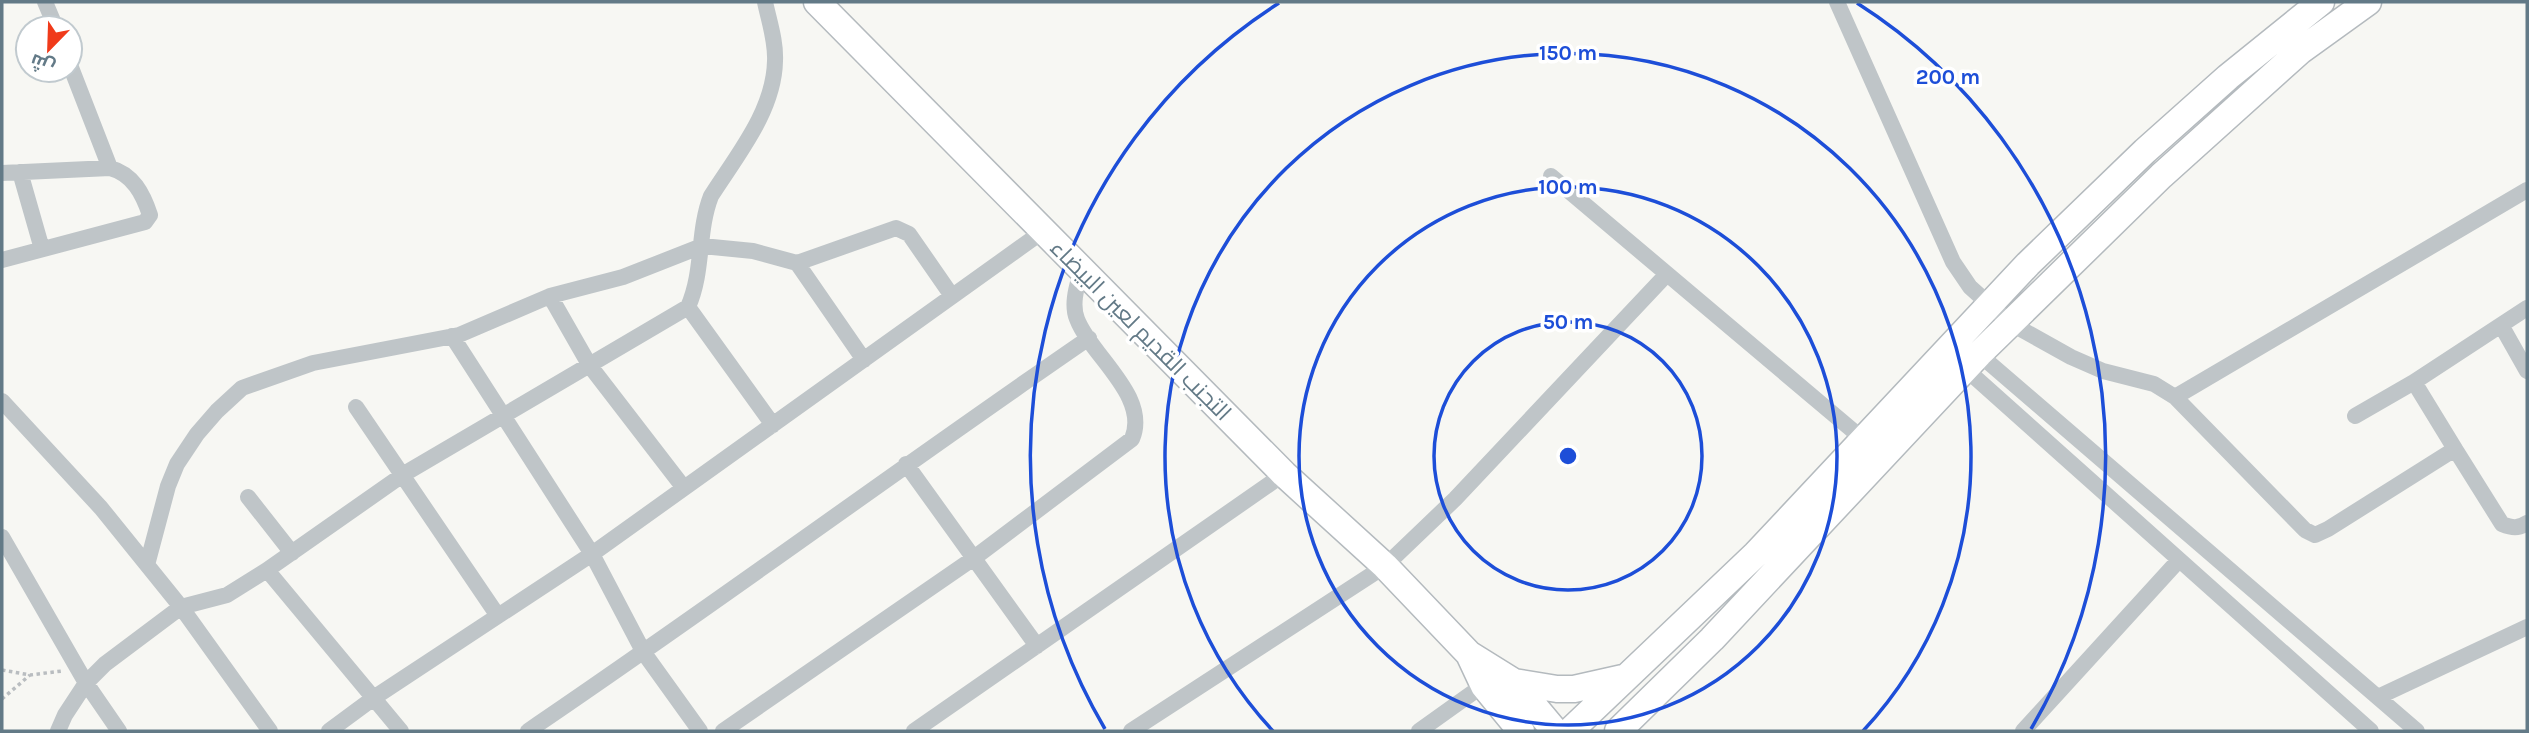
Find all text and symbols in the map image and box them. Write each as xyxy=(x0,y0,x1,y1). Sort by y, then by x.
north arrow xyxy=(14,14,84,84)
text: 150 m xyxy=(1539,41,1597,65)
text: ش xyxy=(27,49,58,79)
text: 200 m xyxy=(1916,65,1980,89)
text: 100 m xyxy=(1538,175,1598,199)
street label: التجنب القديم لعين البيضاء xyxy=(1043,234,1237,428)
text: 50 m xyxy=(1543,310,1593,334)
centre of rings xyxy=(1556,444,1580,468)

